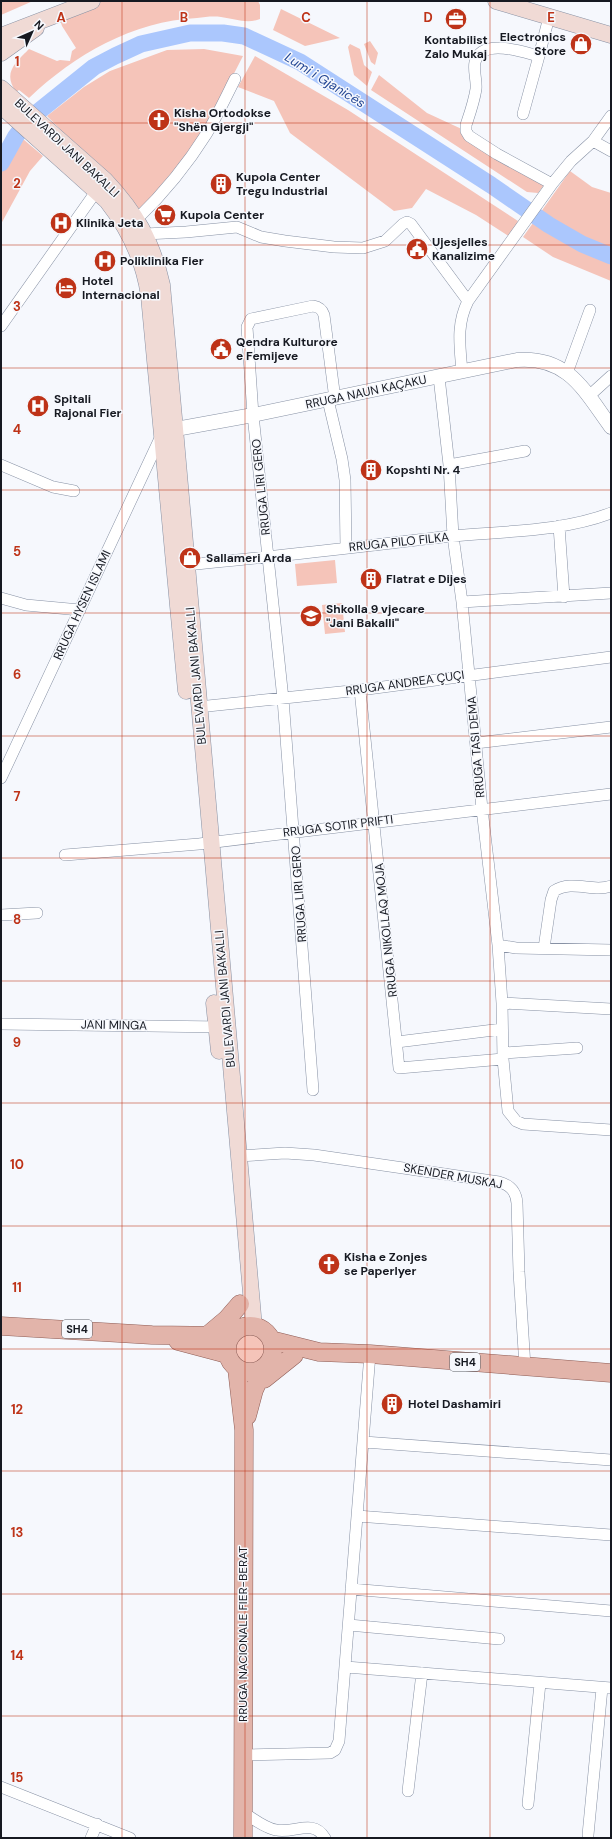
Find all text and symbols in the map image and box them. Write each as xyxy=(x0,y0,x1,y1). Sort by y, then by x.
office icon: Kontabilist Zalo Mukaj xyxy=(443,6,469,32)
text: A xyxy=(56,9,66,26)
text: B xyxy=(180,9,188,26)
text: C xyxy=(301,9,311,26)
text: D xyxy=(423,9,433,26)
text: E xyxy=(547,9,555,26)
north arrow xyxy=(12,12,52,52)
text: N xyxy=(31,17,47,33)
place label: Electronics Store xyxy=(500,29,566,59)
shop icon: Electronics Store xyxy=(568,31,594,57)
place label: Kontabilist Zalo Mukaj xyxy=(424,32,488,62)
water label: Lumi i Gjanicës xyxy=(282,48,368,112)
text: 1 xyxy=(15,53,19,70)
street label: BULEVARDI JANI BAKALLI xyxy=(11,95,123,201)
place label: Kisha Ortodokse "Shën Gjergji" xyxy=(174,105,271,135)
church icon: Kisha Ortodokse "Shën Gjergji" xyxy=(146,107,172,133)
place label: Kupola Center Tregu Industrial xyxy=(236,169,328,199)
building icon: Kupola Center Tregu Industrial xyxy=(208,171,234,197)
text: 2 xyxy=(13,175,21,192)
supermarket icon: Kupola Center xyxy=(152,202,178,228)
place label: Kupola Center xyxy=(180,207,264,223)
hospital icon: Klinika Jeta xyxy=(48,210,74,236)
place label: Klinika Jeta xyxy=(76,215,143,231)
place label: Ujesjelles Kanalizime xyxy=(432,234,495,264)
public building icon: Ujesjelles Kanalizime xyxy=(404,236,430,262)
hospital icon: Poliklinika Fier xyxy=(92,248,118,274)
place label: Poliklinika Fier xyxy=(120,253,204,269)
place label: Hotel Internacional xyxy=(82,273,160,303)
hotel icon: Hotel Internacional xyxy=(53,275,79,301)
text: 3 xyxy=(13,298,21,315)
place label: Qendra Kulturore e Femijeve xyxy=(236,334,338,364)
public building icon: Qendra Kulturore e Femijeve xyxy=(208,336,234,362)
street label: RRUGA NAUN KAÇAKU xyxy=(304,371,428,413)
place label: Spitali Rajonal Fier xyxy=(54,391,122,421)
hospital icon: Spitali Rajonal Fier xyxy=(25,393,51,419)
text: 4 xyxy=(13,421,21,438)
street label: RRUGA LIRI GERO xyxy=(248,438,274,536)
building icon: Kopshti Nr. 4 xyxy=(358,457,384,483)
place label: Kopshti Nr. 4 xyxy=(386,462,461,478)
street label: RRUGA PILO FILKA xyxy=(348,529,450,555)
text: 5 xyxy=(13,543,21,560)
shop icon: Sallameri Arda xyxy=(177,545,203,571)
street label: RRUGA HYSEN ISLAMI xyxy=(50,548,114,662)
place label: Sallameri Arda xyxy=(206,550,291,566)
building icon: Flatrat e Dijes xyxy=(358,566,384,592)
place label: Flatrat e Dijes xyxy=(386,571,467,587)
place label: Shkolla 9 vjecare "Jani Bakalli" xyxy=(326,601,425,631)
school or university icon: Shkolla 9 vjecare "Jani Bakalli" xyxy=(298,603,324,629)
street label: BULEVARDI JANI BAKALLI xyxy=(182,607,210,745)
text: 6 xyxy=(13,666,21,683)
street label: RRUGA ANDREA ÇUÇI xyxy=(345,667,465,699)
street label: RRUGA TASI DEMA xyxy=(464,695,488,799)
text: 7 xyxy=(14,788,21,805)
street label: RRUGA SOTIR PRIFTI xyxy=(282,811,394,841)
street label: RRUGA LIRI GERO xyxy=(288,845,310,943)
street label: RRUGA NIKOLLAQ MOJA xyxy=(371,862,401,998)
text: 8 xyxy=(13,911,21,928)
street label: BULEVARDI JANI BAKALLI xyxy=(211,930,239,1068)
street label: JANI MINGA xyxy=(81,1016,147,1034)
text: 9 xyxy=(13,1034,21,1051)
text: 10 xyxy=(10,1156,24,1173)
street label: SKENDER MUSKAJ xyxy=(402,1159,504,1193)
place label: Kisha e Zonjes se Paperlyer xyxy=(344,1249,427,1279)
church icon: Kisha e Zonjes se Paperlyer xyxy=(316,1251,342,1277)
text: 11 xyxy=(12,1279,22,1296)
road number: SH4 xyxy=(62,1320,92,1338)
road number: SH4 xyxy=(450,1353,480,1371)
building icon: Hotel Dashamiri xyxy=(379,1391,405,1417)
place label: Hotel Dashamiri xyxy=(408,1396,501,1412)
text: 12 xyxy=(11,1401,23,1418)
text: 13 xyxy=(11,1524,23,1541)
street label: RRUGA NACIONALE FIER-BERAT xyxy=(235,1546,251,1722)
text: 14 xyxy=(10,1647,24,1664)
text: 15 xyxy=(11,1769,23,1786)

